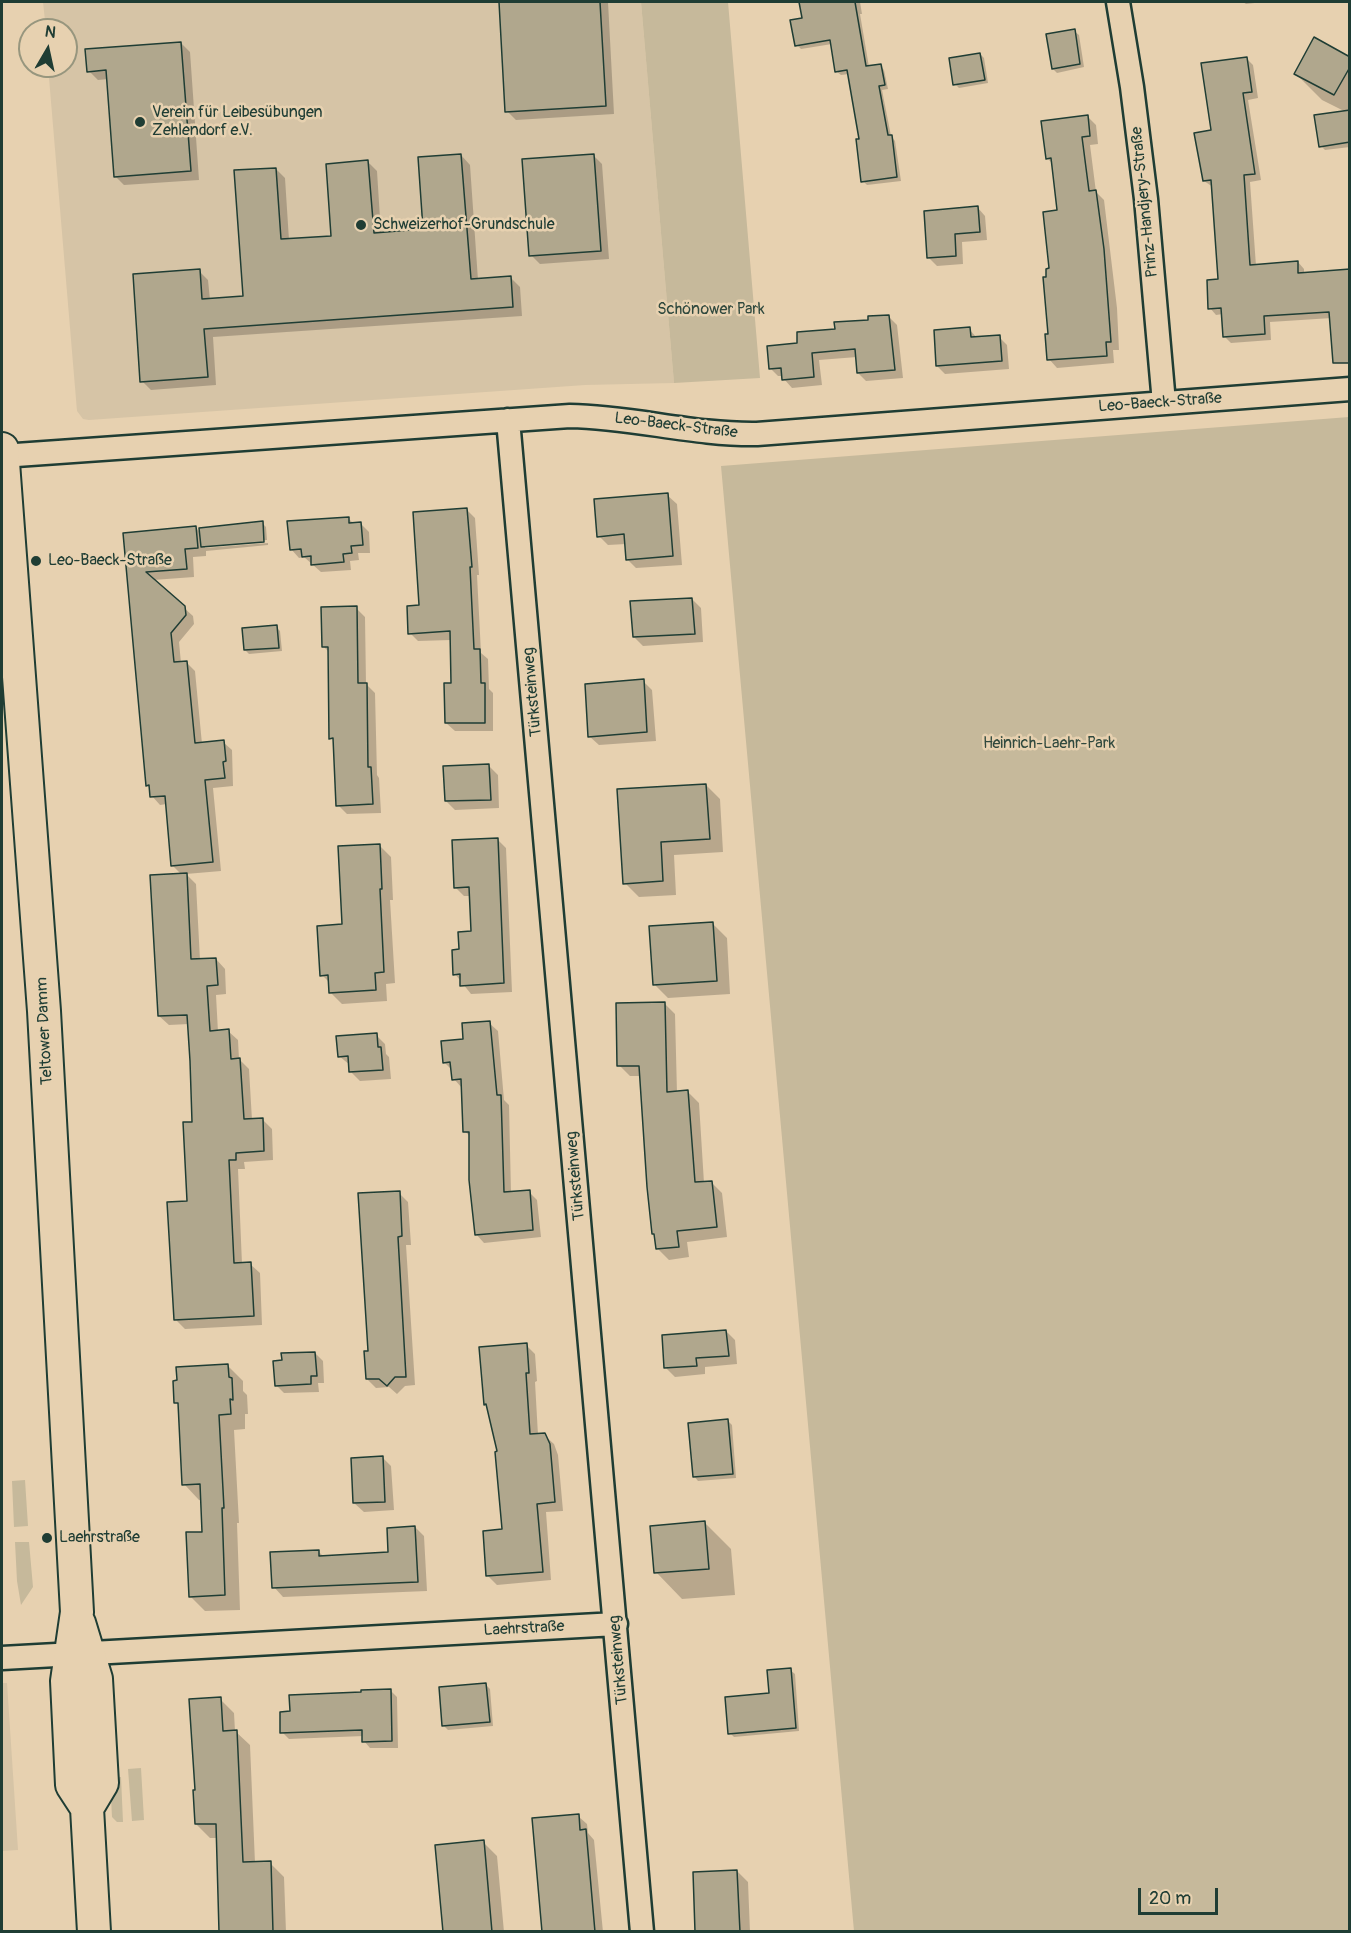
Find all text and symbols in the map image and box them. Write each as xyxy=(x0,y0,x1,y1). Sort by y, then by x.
north arrow xyxy=(18,18,78,78)
text: N xyxy=(44,21,57,43)
place label: Verein für Leibesübungen Zehlendorf e.V. xyxy=(152,103,323,141)
marker: Verein für Leibesübungen Zehlendorf e.V. xyxy=(133,115,147,129)
street label: Prinz-Handjery-Straße xyxy=(1128,126,1162,278)
place label: Schweizerhof-Grundschule xyxy=(373,215,555,235)
marker: Schweizerhof-Grundschule xyxy=(354,218,368,232)
park label: Schönower Park xyxy=(657,300,765,320)
street label: Leo-Baeck-Straße xyxy=(1098,389,1222,417)
street label: Leo-Baeck-Straße xyxy=(613,409,739,443)
place label: Leo-Baeck-Straße xyxy=(48,551,172,571)
marker: Leo-Baeck-Straße xyxy=(29,554,43,568)
street label: Türksteinweg xyxy=(520,647,546,737)
park label: Heinrich-Laehr-Park xyxy=(983,734,1115,754)
street label: Teltower Damm xyxy=(33,976,57,1086)
street label: Türksteinweg xyxy=(563,1131,589,1221)
place label: Laehrstraße xyxy=(59,1528,140,1548)
marker: Laehrstraße xyxy=(40,1531,54,1545)
street label: Türksteinweg xyxy=(606,1615,632,1705)
street label: Laehrstraße xyxy=(483,1617,565,1641)
scale bar xyxy=(1141,1876,1220,1914)
text: 20 m xyxy=(1149,1887,1191,1910)

